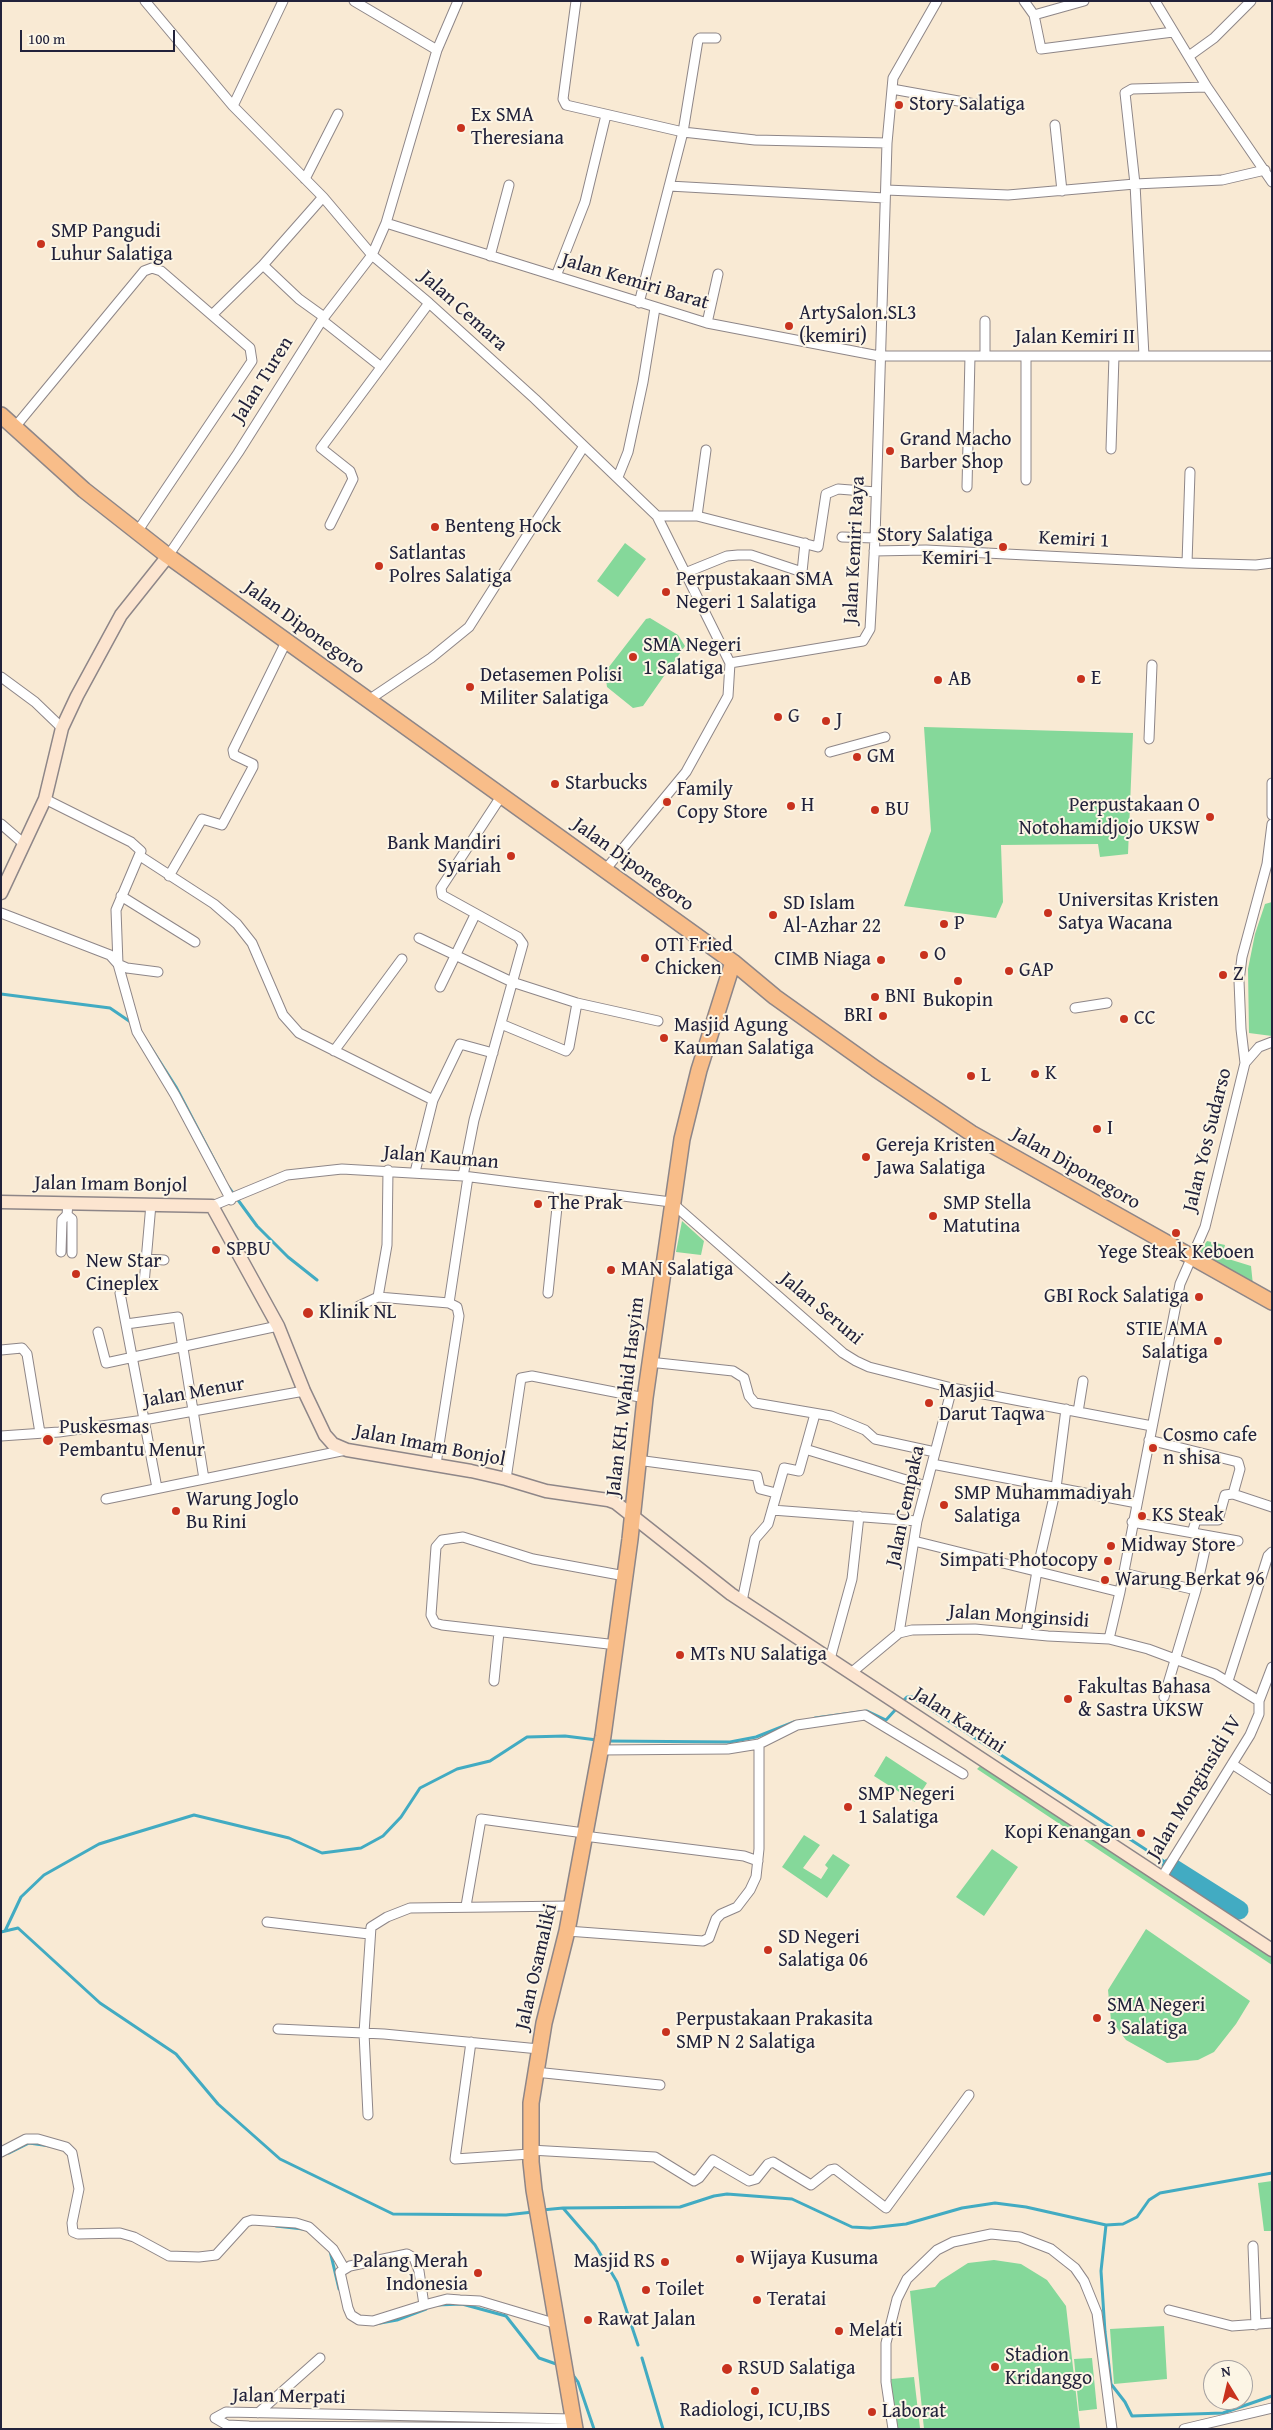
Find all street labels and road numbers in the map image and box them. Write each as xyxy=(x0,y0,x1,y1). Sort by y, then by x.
street label: Jalan Kemiri Barat xyxy=(558,248,712,316)
street label: Jalan Cemara xyxy=(414,265,512,357)
street label: Jalan Kemiri II xyxy=(1015,326,1135,350)
street label: Jalan Turen xyxy=(227,332,299,428)
street label: Jalan Kemiri Raya xyxy=(839,475,871,625)
street label: Kemiri 1 xyxy=(1038,526,1110,554)
street label: Jalan Diponegoro xyxy=(239,576,369,680)
street label: Jalan Diponegoro xyxy=(568,813,698,917)
street label: Jalan Yos Sudarso xyxy=(1179,1066,1237,1214)
street label: Jalan Diponegoro xyxy=(1008,1123,1144,1215)
street label: Jalan Kauman xyxy=(382,1141,500,1175)
street label: Jalan Imam Bonjol xyxy=(34,1172,188,1198)
street label: Jalan Seruni xyxy=(774,1267,868,1351)
street label: Jalan KH. Wahid Hasyim xyxy=(602,1296,650,1498)
street label: Jalan Menur xyxy=(141,1372,247,1414)
street label: Jalan Imam Bonjol xyxy=(353,1420,507,1472)
street label: Jalan Cempaka xyxy=(881,1443,931,1569)
street label: Jalan Monginsidi xyxy=(948,1600,1090,1634)
street label: Jalan Kartini xyxy=(908,1682,1010,1760)
street label: Jalan Monginsidi IV xyxy=(1142,1711,1248,1865)
street label: Jalan Osamaliki xyxy=(511,1902,563,2032)
street label: Jalan Merpati xyxy=(232,2384,346,2410)

